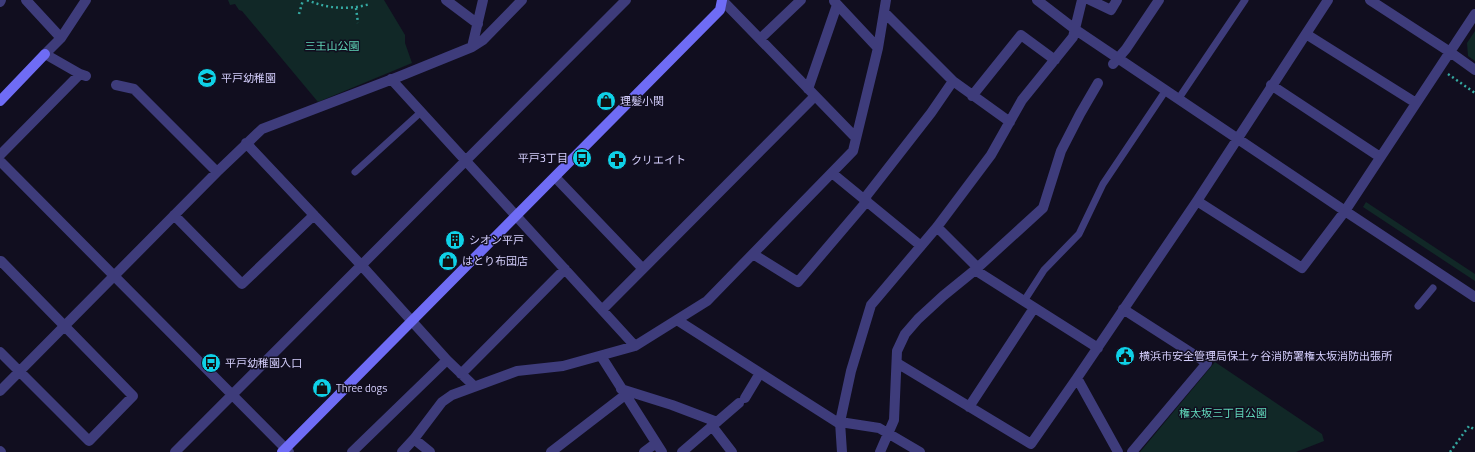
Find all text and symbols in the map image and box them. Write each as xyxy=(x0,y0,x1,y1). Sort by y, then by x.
park label: 三王山公園 xyxy=(305,38,360,54)
school or university icon: 平戸幼稚園 xyxy=(196,67,218,89)
place label: 平戸幼稚園 xyxy=(221,70,276,86)
shop icon: 理髪小関 xyxy=(595,90,617,112)
place label: 理髪小関 xyxy=(620,93,664,109)
bus stop icon: 平戸3丁目 xyxy=(571,147,593,169)
pharmacy icon: クリエイト xyxy=(606,149,628,171)
place label: 平戸3丁目 xyxy=(518,150,568,166)
place label: クリエイト xyxy=(631,152,686,168)
building icon: シオン平戸 xyxy=(444,229,466,251)
place label: シオン平戸 xyxy=(469,232,524,248)
shop icon: はとり布団店 xyxy=(437,250,459,272)
place label: はとり布団店 xyxy=(462,253,528,269)
public building icon: 横浜市安全管理局保土ヶ谷消防署権太坂消防出張所 xyxy=(1114,345,1136,367)
place label: 横浜市安全管理局保土ヶ谷消防署権太坂消防出張所 xyxy=(1139,348,1393,364)
bus stop icon: 平戸幼稚園入口 xyxy=(200,352,222,374)
place label: 平戸幼稚園入口 xyxy=(225,355,302,371)
shop icon: Three dogs xyxy=(311,377,333,399)
place label: Three dogs xyxy=(336,380,387,396)
park label: 権太坂三丁目公園 xyxy=(1179,405,1267,421)

